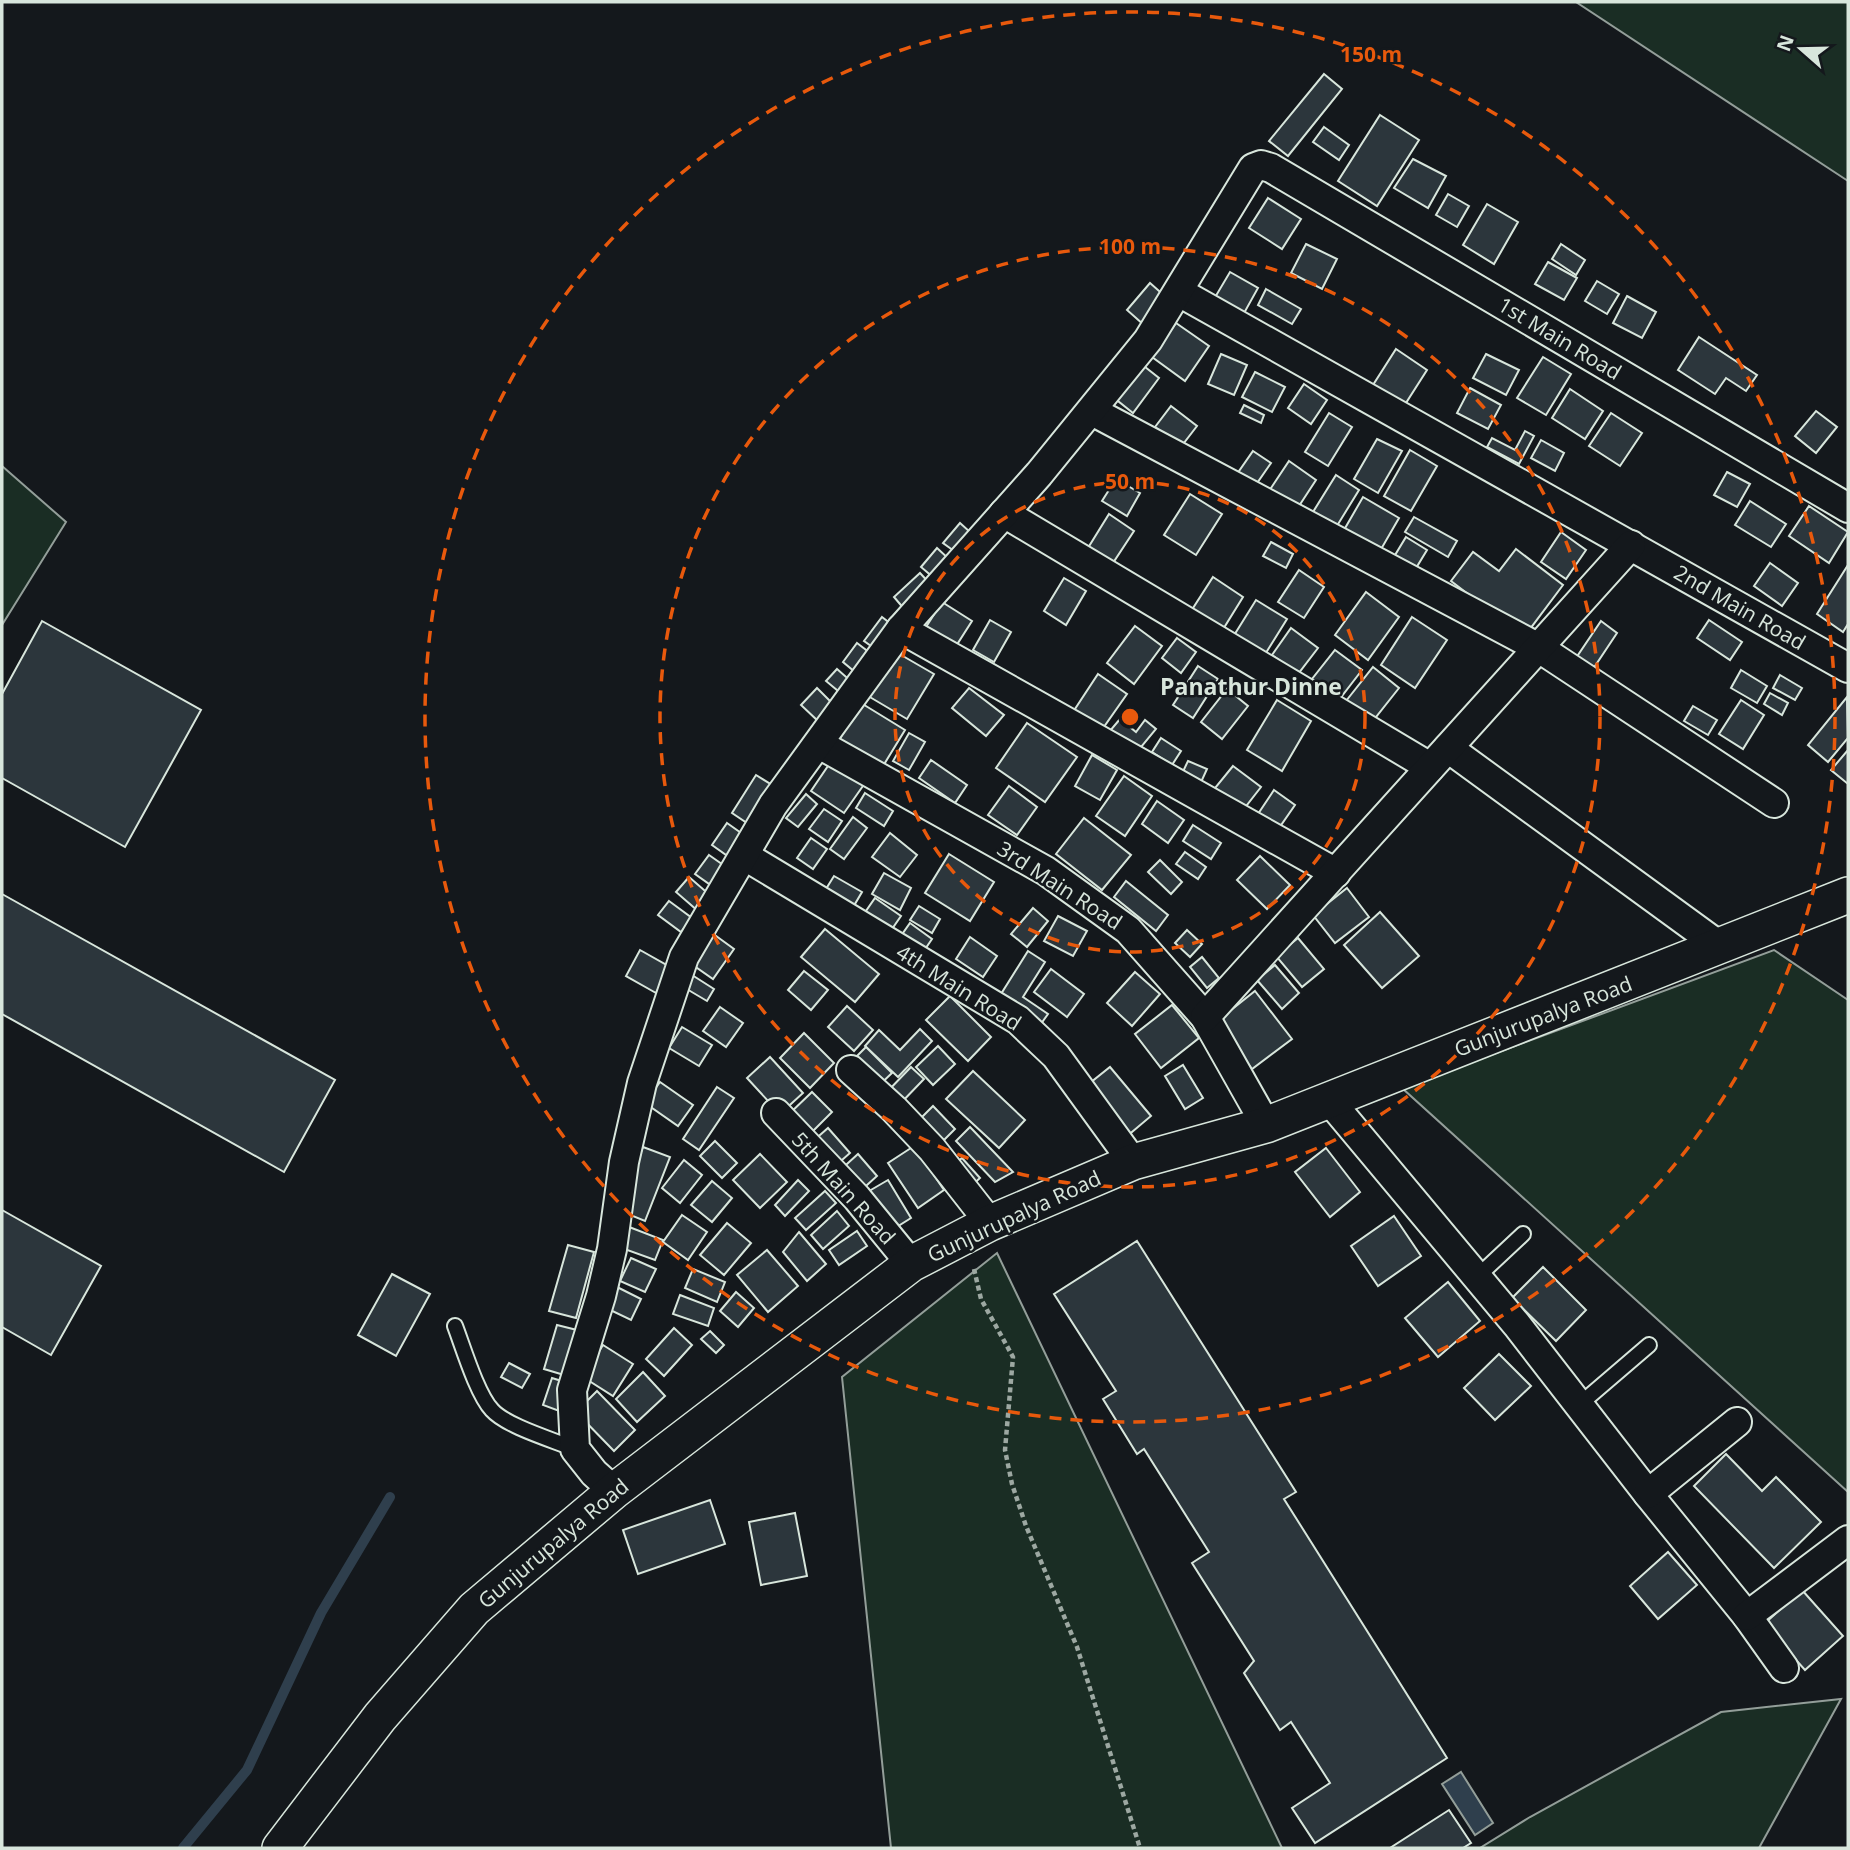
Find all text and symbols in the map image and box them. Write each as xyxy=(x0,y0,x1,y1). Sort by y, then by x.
north arrow xyxy=(1766,14,1836,84)
text: N xyxy=(1770,31,1800,55)
text: 150 m xyxy=(1340,40,1402,68)
text: 100 m xyxy=(1099,232,1161,260)
street label: 1st Main Road xyxy=(1493,290,1627,386)
text: 50 m xyxy=(1105,467,1155,495)
street label: 2nd Main Road xyxy=(1669,558,1811,656)
district label: Panathur Dinne xyxy=(1160,670,1342,702)
centre of rings xyxy=(1118,705,1142,729)
street label: 3rd Main Road xyxy=(992,834,1128,936)
street label: 4th Main Road xyxy=(891,937,1027,1037)
street label: Gunjurupalya Road xyxy=(1450,969,1636,1063)
street label: 5th Main Road xyxy=(786,1126,902,1250)
street label: Gunjurupalya Road xyxy=(923,1164,1105,1268)
street label: Gunjurupalya Road xyxy=(472,1472,634,1614)

